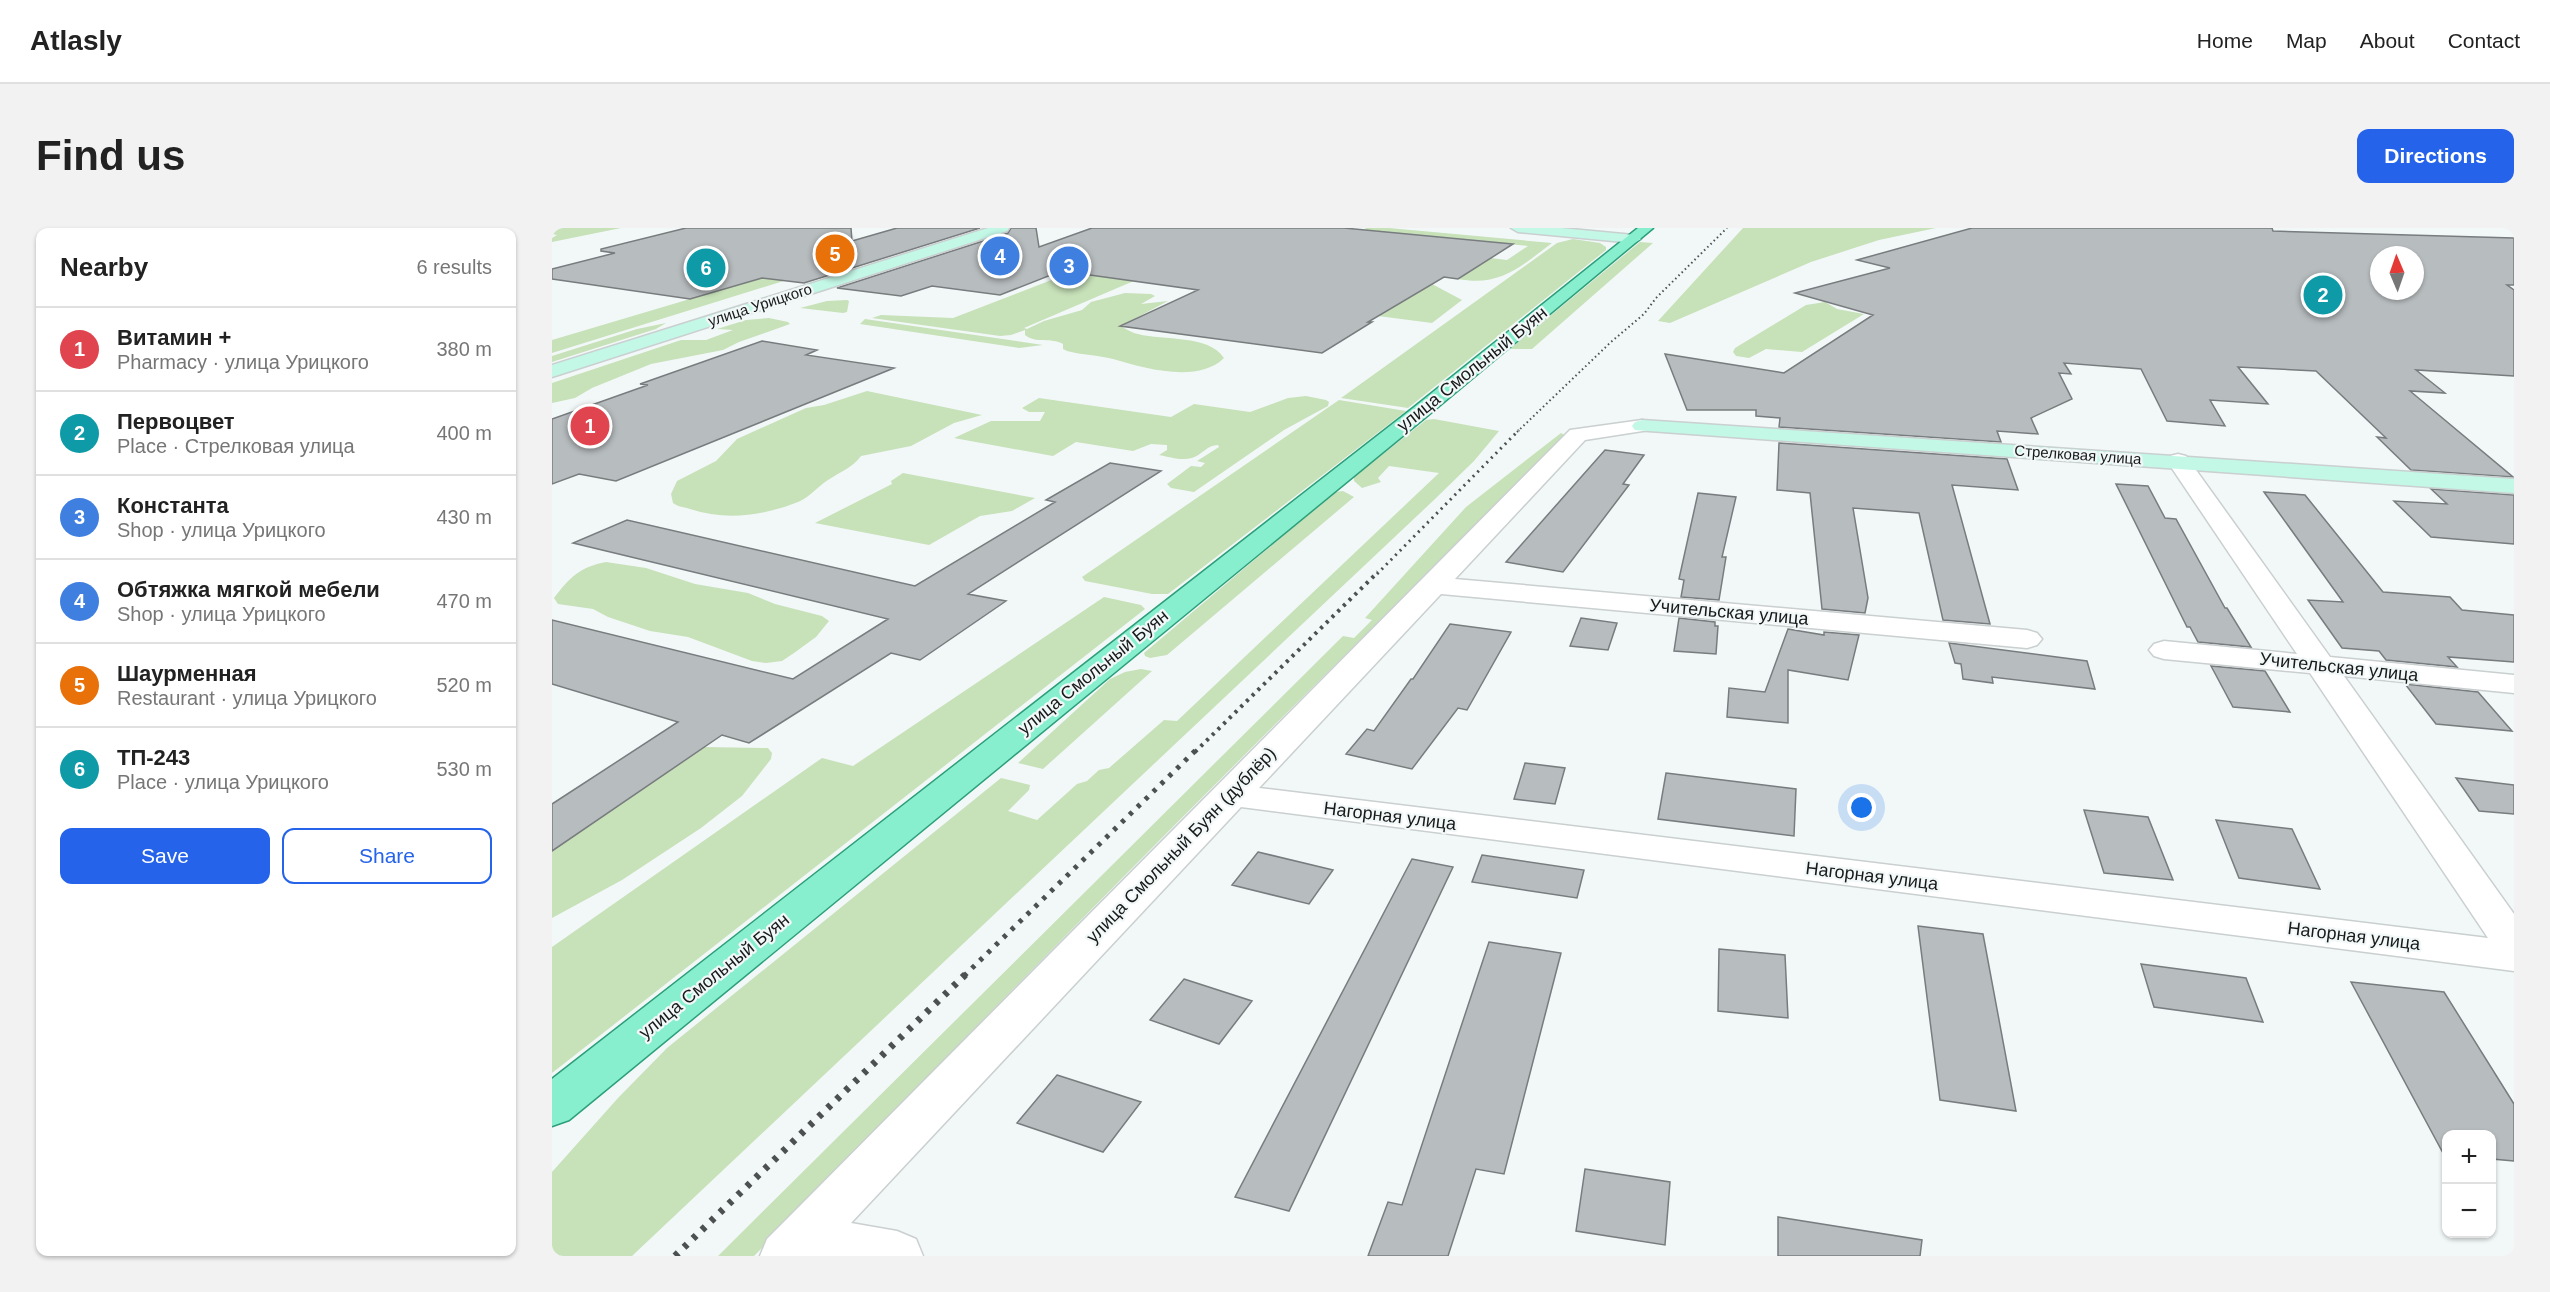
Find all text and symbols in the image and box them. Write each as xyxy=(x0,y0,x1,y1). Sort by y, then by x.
text: Atlasly xyxy=(30,25,122,56)
text: Home xyxy=(2197,29,2253,52)
text: Map xyxy=(2286,29,2327,52)
text: About xyxy=(2360,29,2415,52)
text: Contact xyxy=(2448,29,2520,52)
button: Directions xyxy=(2357,129,2514,183)
text: Find us xyxy=(36,132,185,179)
pin: 5 xyxy=(816,231,854,276)
pin: 4 xyxy=(980,234,1020,279)
pin: 3 xyxy=(1050,243,1088,288)
pin: 6 xyxy=(686,246,726,291)
north arrow xyxy=(2370,246,2424,300)
text: Nearby xyxy=(60,252,148,282)
text: 6 results xyxy=(416,256,492,278)
pin: 2 xyxy=(2304,272,2342,318)
street label: улица Урицкого xyxy=(706,280,814,329)
street label: улица Смольный Буян xyxy=(1393,302,1551,436)
text: Витамин + xyxy=(117,325,231,350)
text: 1 xyxy=(74,338,85,360)
text: 380 m xyxy=(436,338,492,360)
text: Pharmacy · улица Урицкого xyxy=(117,351,369,373)
pin: 1 xyxy=(570,404,609,448)
text: Первоцвет xyxy=(117,409,235,434)
text: 2 xyxy=(74,422,85,444)
text: 400 m xyxy=(436,422,492,444)
text: Place · Стрелковая улица xyxy=(117,435,355,457)
street label: Стрелковая улица xyxy=(2014,442,2143,467)
text: Константа xyxy=(117,493,229,518)
text: 3 xyxy=(74,506,85,528)
text: 430 m xyxy=(436,506,492,528)
text: Shop · улица Урицкого xyxy=(117,519,326,541)
text: Обтяжка мягкой мебели xyxy=(117,577,380,602)
text: 4 xyxy=(74,590,85,612)
text: 470 m xyxy=(436,590,492,612)
street label: Учительская улица xyxy=(1649,595,1810,629)
text: Shop · улица Урицкого xyxy=(117,603,326,625)
street label: улица Смольный Буян xyxy=(1014,605,1172,739)
street label: Учительская улица xyxy=(2259,649,2420,685)
text: Шаурменная xyxy=(117,661,257,686)
text: 5 xyxy=(74,674,85,696)
text: 520 m xyxy=(436,674,492,696)
text: Restaurant · улица Урицкого xyxy=(117,687,377,709)
street label: улица Смольный Буян (дублёр) xyxy=(1082,743,1280,947)
text: ТП-243 xyxy=(117,745,190,770)
text: 6 xyxy=(74,758,85,780)
text: 530 m xyxy=(436,758,492,780)
text: Place · улица Урицкого xyxy=(117,771,329,793)
your location xyxy=(1847,793,1876,822)
street label: Нагорная улица xyxy=(1323,798,1458,834)
button: Save xyxy=(60,828,270,884)
button: Share xyxy=(282,828,492,884)
street label: Нагорная улица xyxy=(1805,858,1940,894)
street label: улица Смольный Буян xyxy=(635,909,793,1043)
street label: Нагорная улица xyxy=(2287,918,2422,954)
map controls xyxy=(2442,1130,2496,1238)
button: + xyxy=(2442,1130,2496,1184)
button: − xyxy=(2442,1184,2496,1238)

